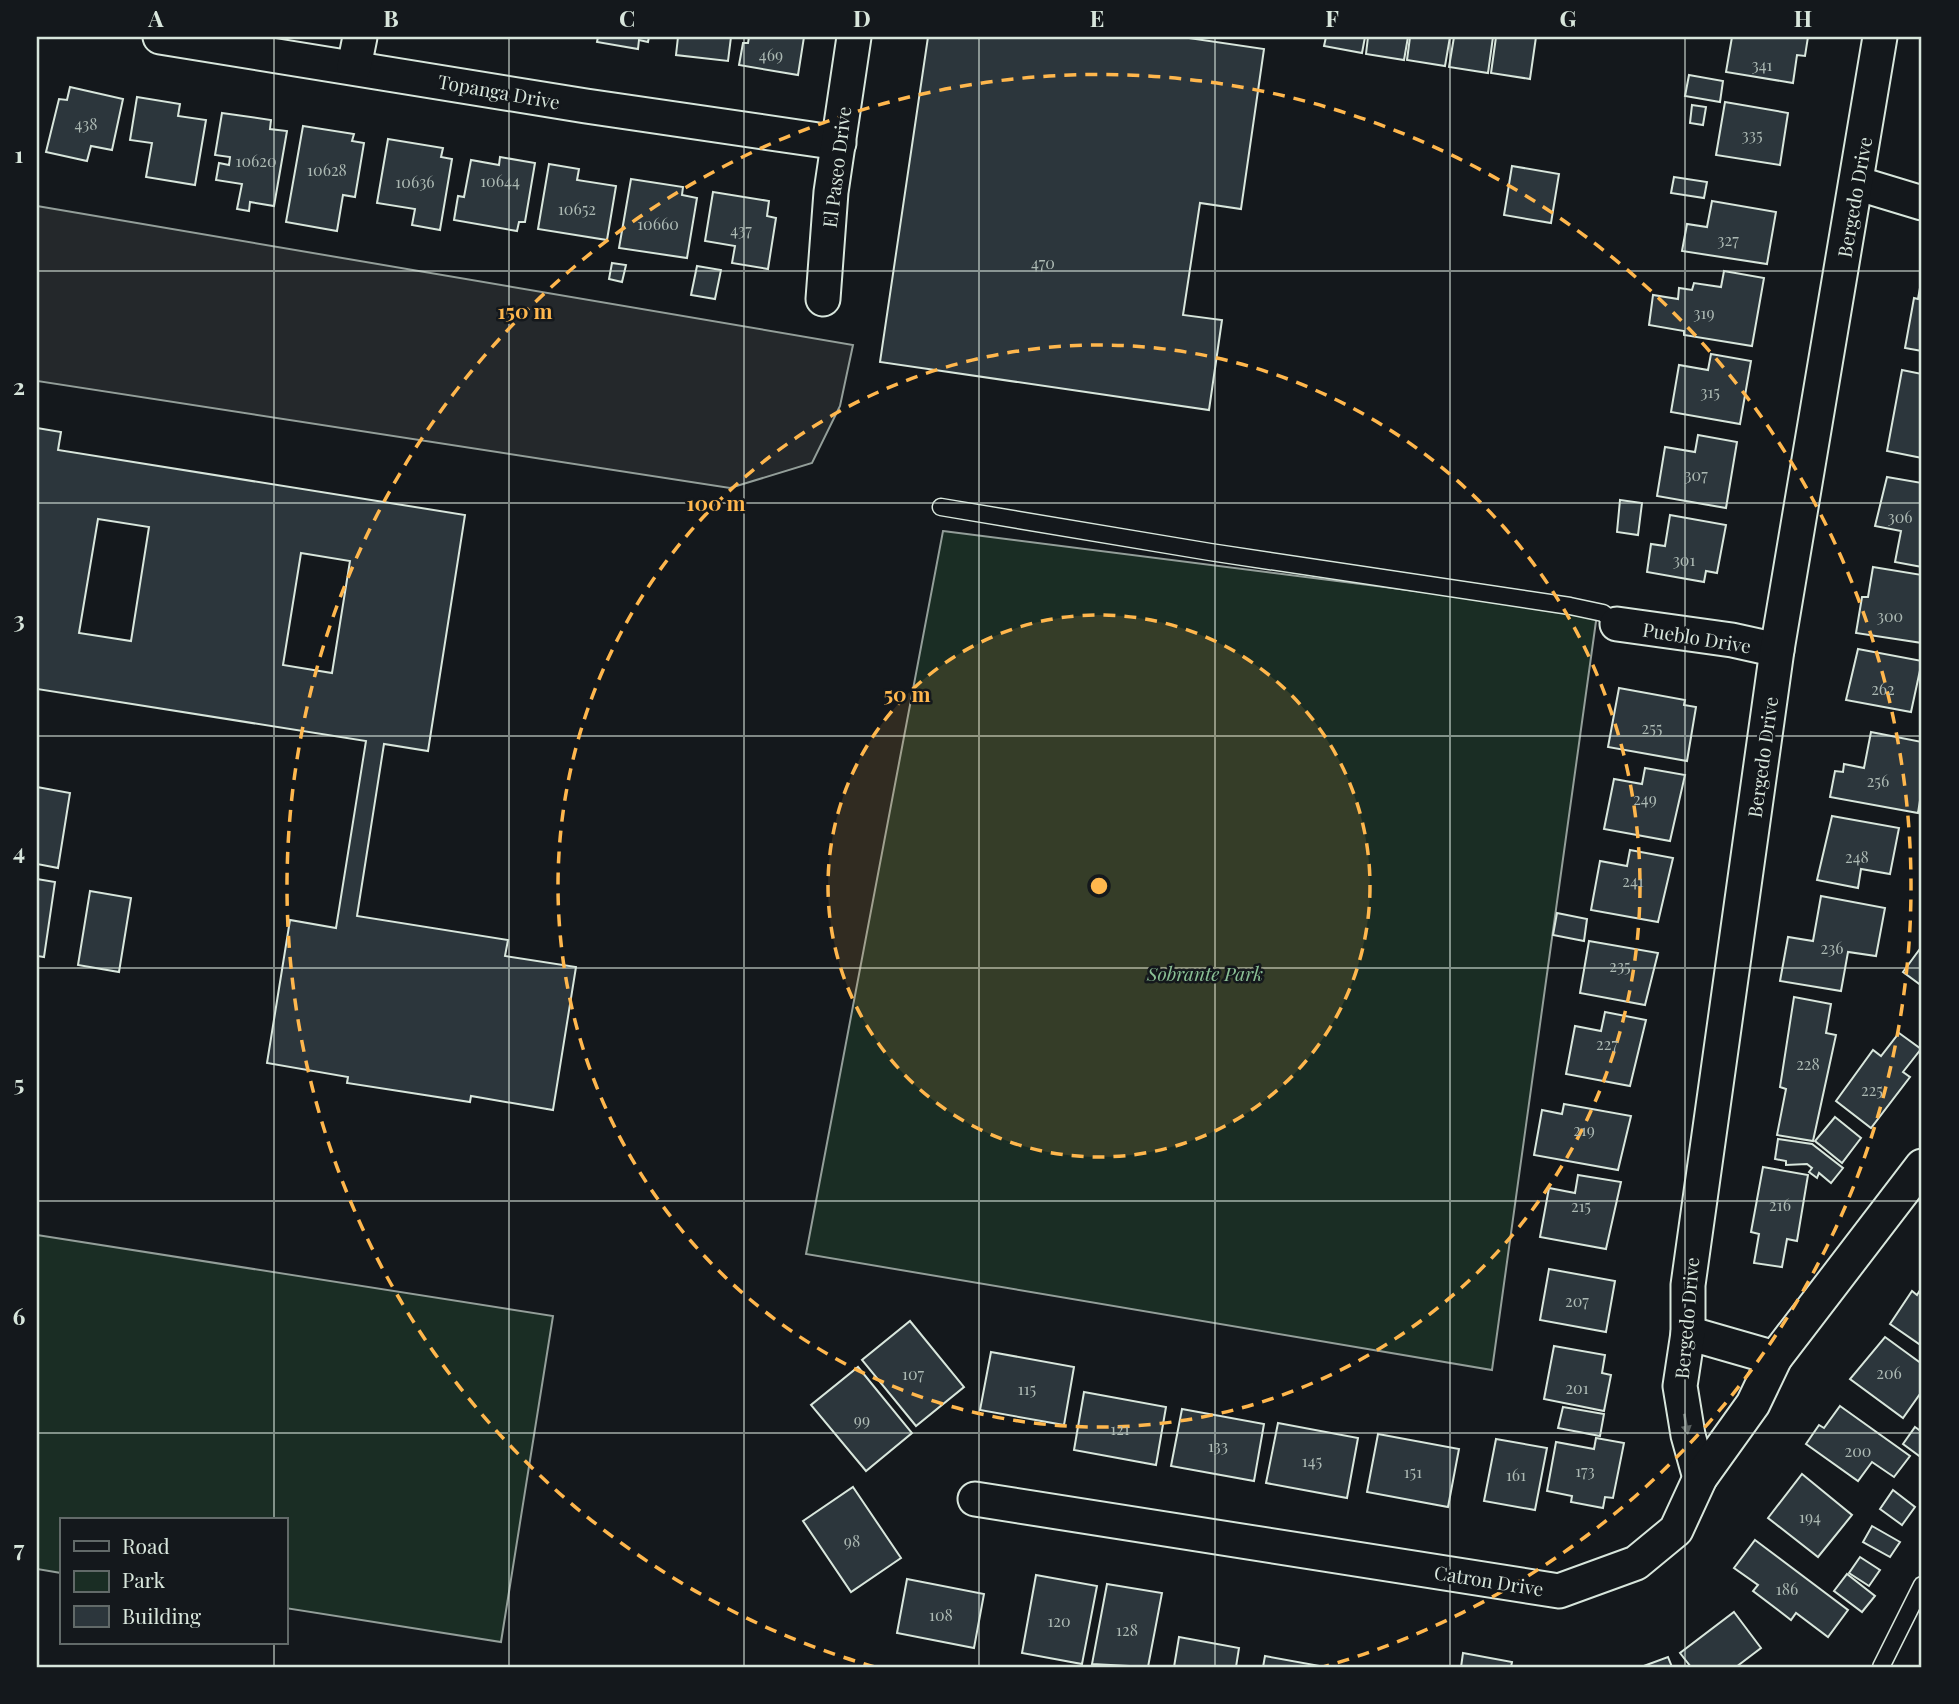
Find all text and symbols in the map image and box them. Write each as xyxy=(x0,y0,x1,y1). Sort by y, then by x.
text: A xyxy=(147,2,164,33)
text: B xyxy=(383,2,399,33)
text: C xyxy=(619,2,635,33)
text: D xyxy=(853,2,871,33)
text: E xyxy=(1090,2,1104,33)
text: F xyxy=(1325,2,1339,33)
text: G xyxy=(1560,2,1577,33)
text: H xyxy=(1794,2,1812,33)
house number: 469 xyxy=(759,44,783,65)
house number: 341 xyxy=(1751,54,1773,75)
street label: Topanga Drive xyxy=(436,67,562,115)
street label: El Paseo Drive xyxy=(816,105,856,229)
house number: 438 xyxy=(74,113,98,134)
house number: 335 xyxy=(1741,124,1763,145)
street label: Bergedo Drive xyxy=(1831,135,1877,259)
text: 1 xyxy=(15,138,24,169)
house number: 10620 xyxy=(235,150,277,171)
house number: 10628 xyxy=(307,159,347,180)
house number: 10644 xyxy=(480,170,520,191)
house number: 10636 xyxy=(395,171,435,192)
house number: 10652 xyxy=(558,198,596,219)
house number: 10660 xyxy=(637,213,679,234)
house number: 437 xyxy=(730,219,752,240)
house number: 327 xyxy=(1717,229,1739,250)
house number: 470 xyxy=(1031,252,1055,273)
text: 150 m xyxy=(498,296,552,324)
house number: 319 xyxy=(1693,302,1715,323)
text: 2 xyxy=(13,370,25,401)
house number: 315 xyxy=(1700,381,1720,402)
house number: 307 xyxy=(1684,464,1708,485)
text: 100 m xyxy=(686,488,746,516)
house number: 306 xyxy=(1887,506,1913,527)
house number: 301 xyxy=(1673,549,1695,570)
text: 3 xyxy=(13,603,25,634)
house number: 300 xyxy=(1877,605,1903,626)
street label: Pueblo Drive xyxy=(1641,616,1753,658)
house number: 262 xyxy=(1871,678,1895,699)
text: 50 m xyxy=(883,679,931,707)
street label: Bergedo Drive xyxy=(1741,695,1783,819)
house number: 255 xyxy=(1642,717,1662,738)
house number: 256 xyxy=(1867,770,1889,791)
house number: 249 xyxy=(1633,788,1657,809)
text: 4 xyxy=(13,835,25,866)
house number: 248 xyxy=(1845,846,1869,867)
house number: 241 xyxy=(1622,870,1644,891)
centre of rings xyxy=(1087,874,1111,898)
house number: 236 xyxy=(1820,937,1844,958)
house number: 235 xyxy=(1609,955,1631,976)
park label: Sobrante Park xyxy=(1146,960,1263,986)
house number: 227 xyxy=(1596,1033,1618,1054)
house number: 228 xyxy=(1796,1053,1820,1074)
text: 5 xyxy=(14,1067,24,1098)
house number: 225 xyxy=(1861,1079,1883,1100)
house number: 219 xyxy=(1573,1119,1595,1140)
house number: 216 xyxy=(1769,1194,1791,1215)
house number: 215 xyxy=(1571,1195,1591,1216)
street label: Bergedo Drive xyxy=(1668,1256,1704,1380)
house number: 207 xyxy=(1565,1290,1589,1311)
text: 6 xyxy=(13,1300,26,1331)
house number: 206 xyxy=(1876,1362,1902,1383)
house number: 107 xyxy=(902,1363,925,1384)
house number: 201 xyxy=(1565,1377,1589,1398)
house number: 115 xyxy=(1018,1378,1036,1399)
house number: 99 xyxy=(854,1409,870,1430)
one-way arrow xyxy=(1681,1413,1692,1435)
house number: 121 xyxy=(1110,1418,1130,1439)
house number: 133 xyxy=(1208,1435,1228,1456)
house number: 200 xyxy=(1845,1440,1871,1461)
house number: 145 xyxy=(1302,1450,1322,1471)
house number: 173 xyxy=(1575,1460,1595,1481)
house number: 151 xyxy=(1404,1461,1422,1482)
house number: 161 xyxy=(1506,1464,1526,1485)
house number: 194 xyxy=(1799,1506,1821,1527)
legend xyxy=(60,1518,287,1644)
house number: 98 xyxy=(844,1530,860,1551)
text: Road xyxy=(122,1531,170,1559)
text: 7 xyxy=(14,1532,25,1563)
street label: Catron Drive xyxy=(1432,1559,1546,1601)
text: Park xyxy=(122,1565,166,1593)
house number: 186 xyxy=(1776,1578,1798,1599)
text: Building xyxy=(122,1601,201,1629)
house number: 108 xyxy=(929,1604,953,1625)
house number: 120 xyxy=(1047,1610,1071,1631)
house number: 128 xyxy=(1116,1619,1138,1640)

